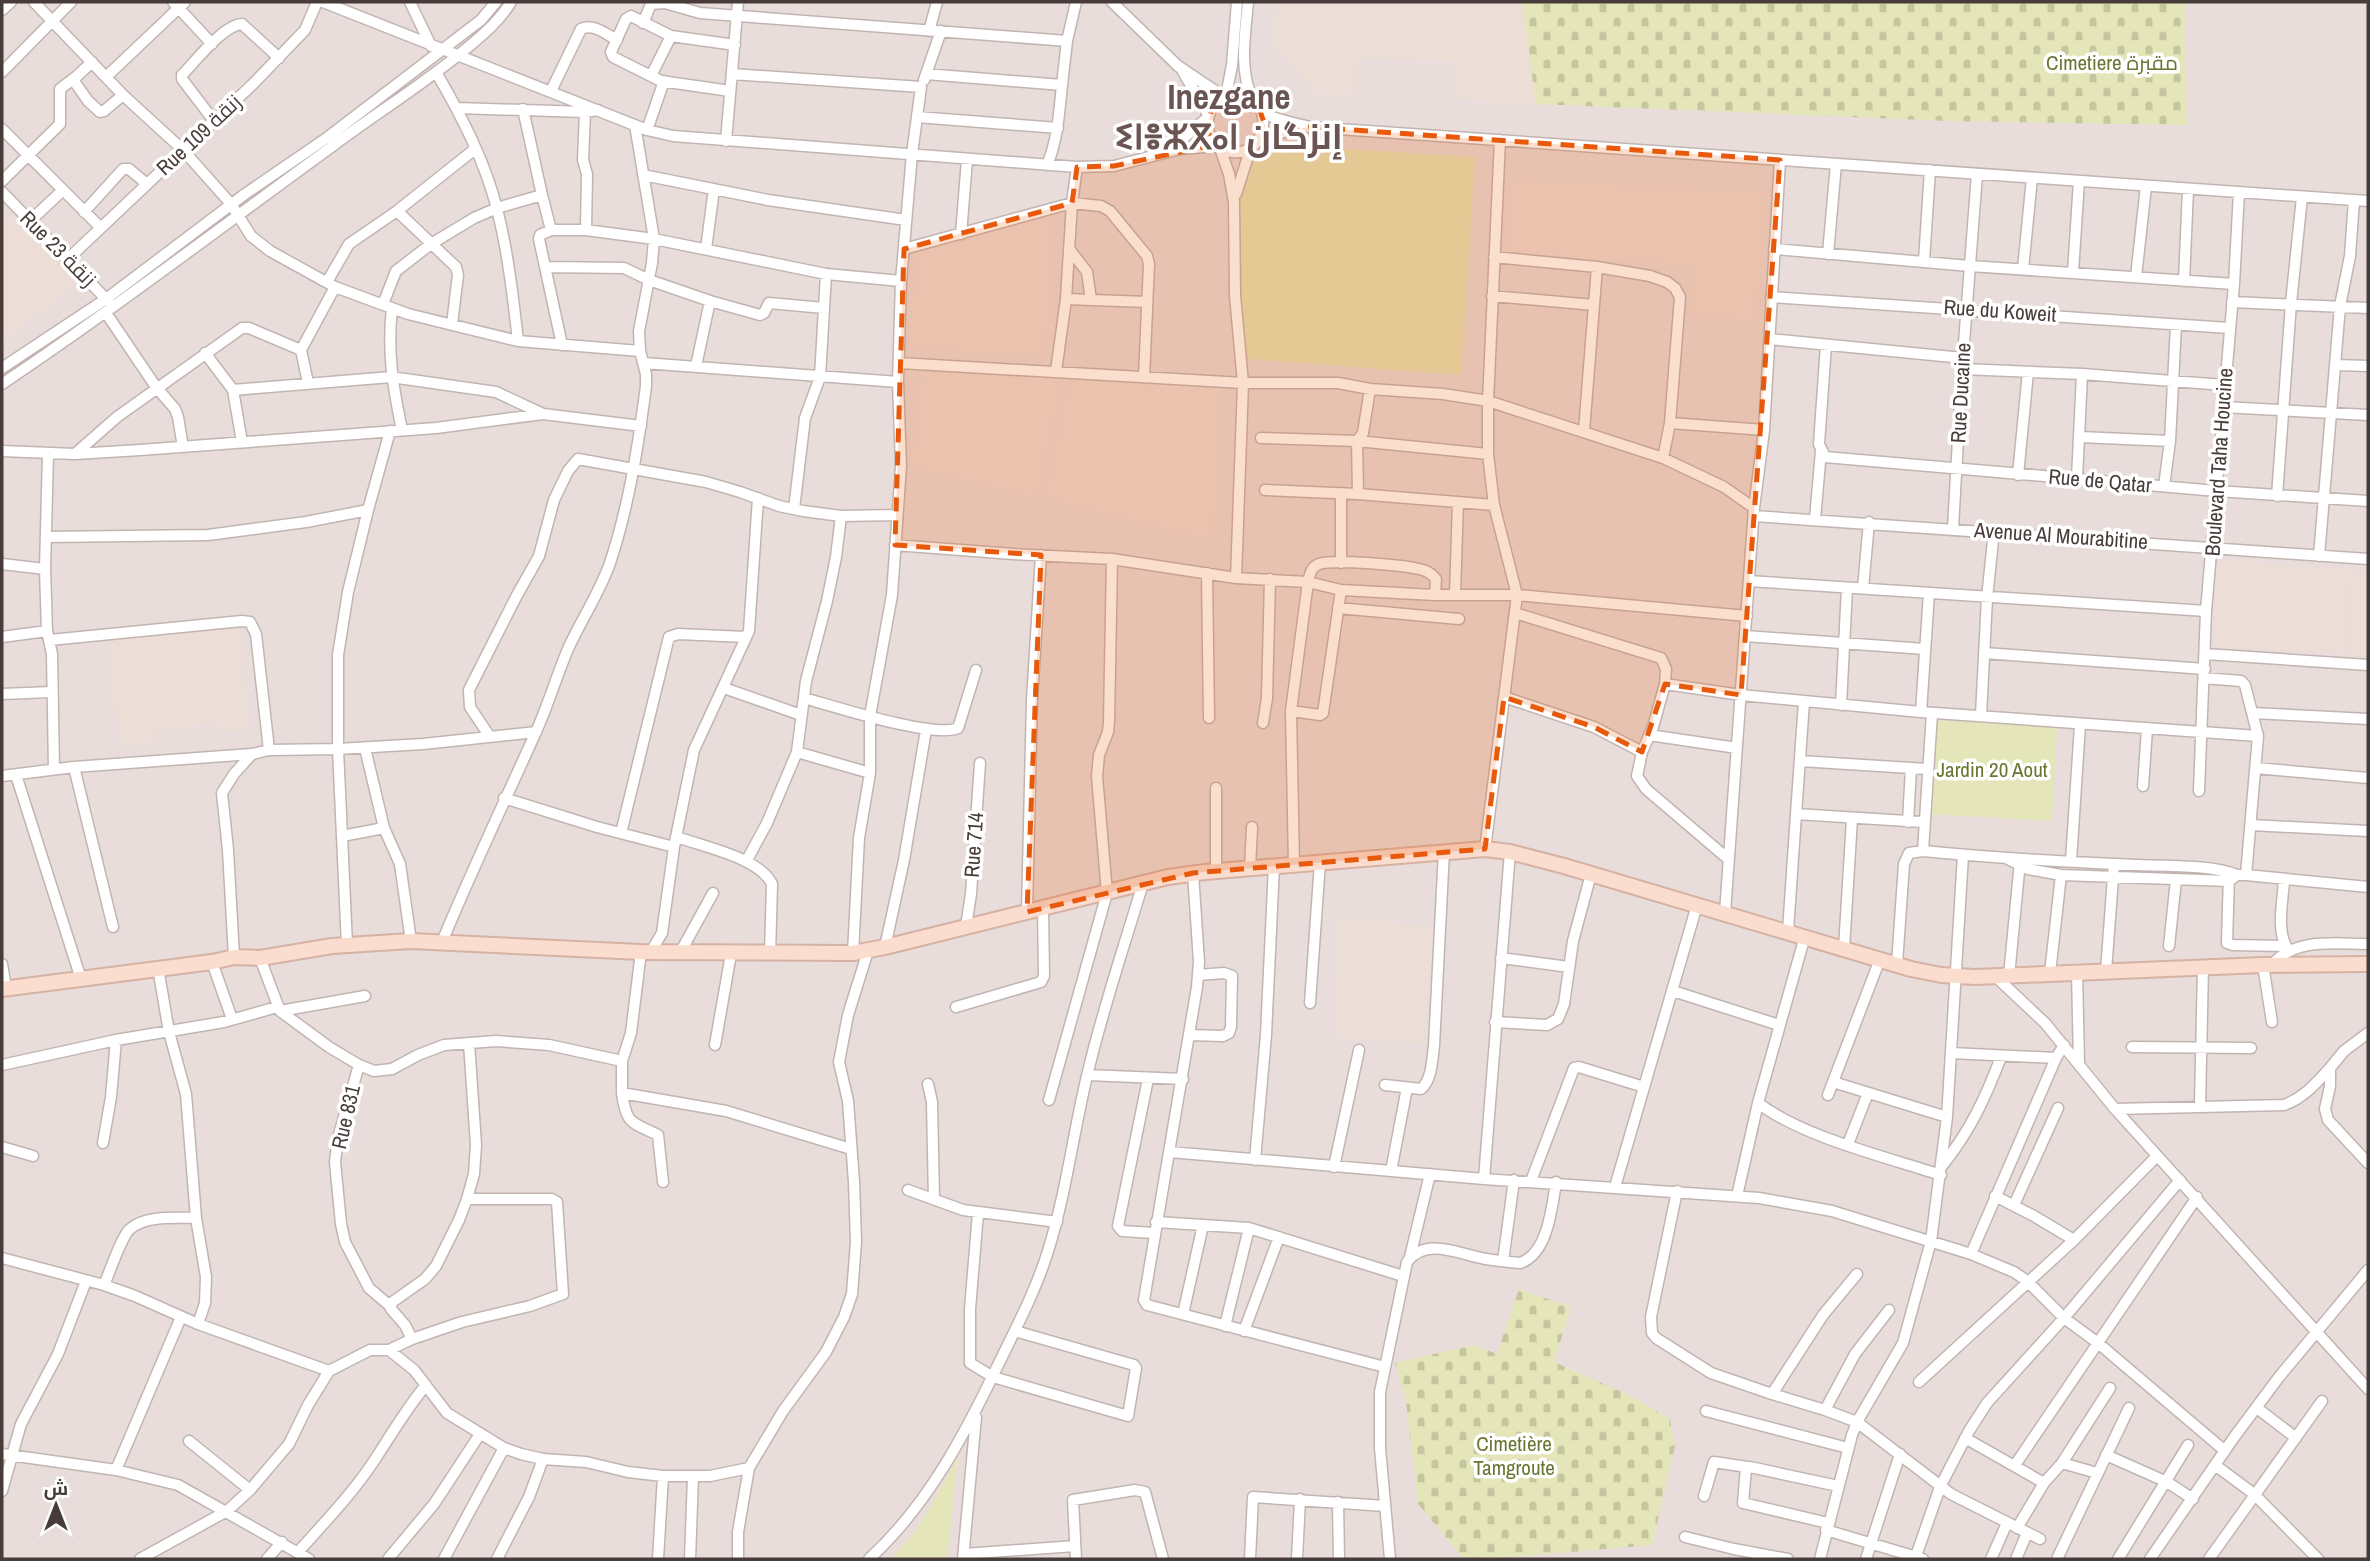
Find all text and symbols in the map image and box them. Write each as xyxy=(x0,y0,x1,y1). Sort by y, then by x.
park label: Cimetiere مقبرة xyxy=(2046,48,2178,77)
district label: Inezgane ⵉⵏⴻⵣⴳⴰⵏ إنزگان xyxy=(1115,73,1343,160)
street label: Rue 109 زنقة xyxy=(150,88,248,182)
street label: Rue 23 زنقة xyxy=(14,204,103,293)
street label: Rue du Koweit xyxy=(1943,292,2058,329)
street label: Rue Ducaine xyxy=(1943,342,1978,444)
street label: Boulevard Taha Houcine xyxy=(2197,367,2240,557)
street label: Rue de Qatar xyxy=(2047,462,2153,499)
street label: Avenue Al Mourabitine xyxy=(1972,515,2149,556)
park label: Jardin 20 Aout xyxy=(1936,755,2048,784)
street label: Rue 714 xyxy=(957,811,990,878)
street label: Rue 831 xyxy=(324,1082,367,1152)
park label: Cimetière Tamgroute xyxy=(1473,1429,1555,1482)
north arrow xyxy=(21,1470,91,1540)
text: ش xyxy=(44,1475,68,1501)

